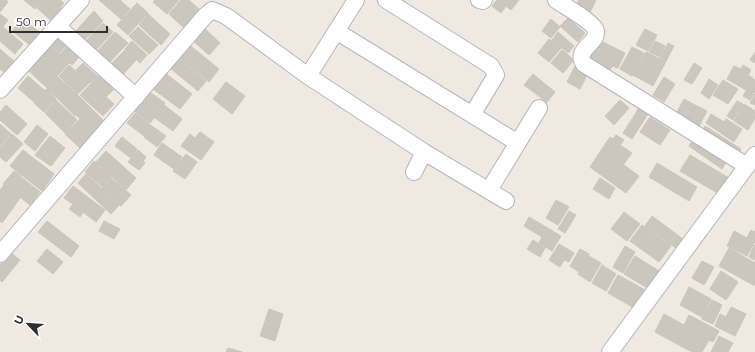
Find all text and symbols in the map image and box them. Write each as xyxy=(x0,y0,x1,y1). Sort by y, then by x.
scale bar xyxy=(10,8,107,34)
text: 50 m xyxy=(16,14,47,29)
north arrow xyxy=(8,304,48,344)
text: U xyxy=(11,313,27,327)

